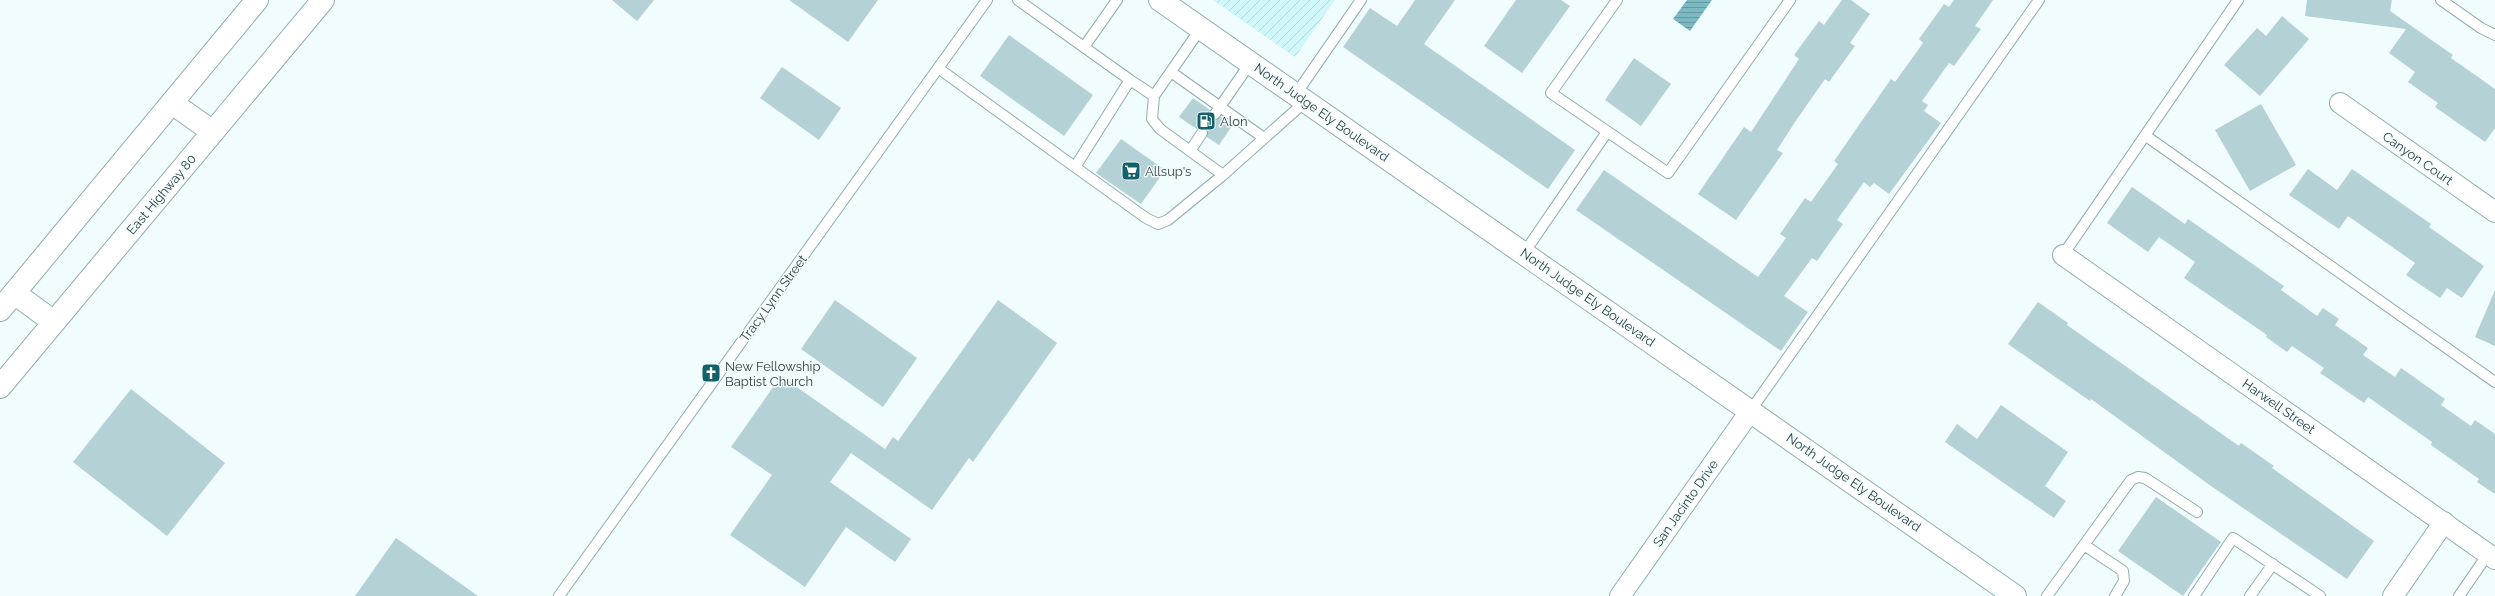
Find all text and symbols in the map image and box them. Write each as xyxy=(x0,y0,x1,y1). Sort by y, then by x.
street label: North Judge Ely Boulevard xyxy=(1252,60,1392,165)
fuel station icon: Alon xyxy=(1195,110,1217,132)
place label: Alon xyxy=(1220,114,1248,129)
street label: Canyon Court xyxy=(2380,129,2456,188)
street label: East Highway 80 xyxy=(124,151,199,237)
supermarket icon: Allsup's xyxy=(1120,160,1142,182)
place label: Allsup's xyxy=(1145,164,1191,179)
street label: North Judge Ely Boulevard xyxy=(1518,245,1658,350)
street label: Tracy Lynn Street xyxy=(737,251,810,345)
place label: New Fellowship Baptist Church xyxy=(725,359,820,389)
church icon: New Fellowship Baptist Church xyxy=(700,362,722,384)
street label: Harwell Street xyxy=(2240,376,2318,437)
street label: North Judge Ely Boulevard xyxy=(1784,430,1924,535)
street label: San Jacinto Drive xyxy=(1650,457,1721,550)

